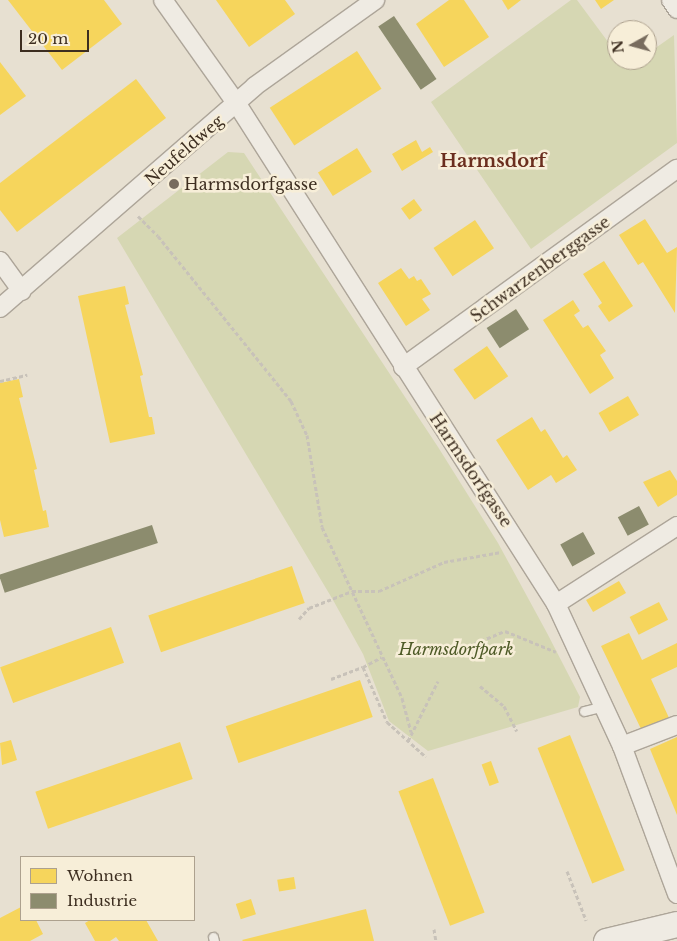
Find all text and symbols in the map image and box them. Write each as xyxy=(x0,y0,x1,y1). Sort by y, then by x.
scale bar xyxy=(22,20,91,52)
north arrow xyxy=(607,20,657,70)
text: 20 m xyxy=(28,29,68,48)
text: N xyxy=(608,39,628,54)
street label: Neufeldweg xyxy=(141,111,227,189)
district label: Harmsdorf xyxy=(440,150,546,172)
place label: Harmsdorfgasse xyxy=(184,174,317,194)
marker: Harmsdorfgasse xyxy=(168,178,180,190)
street label: Schwarzenberggasse xyxy=(467,212,613,326)
street label: Harmsdorfgasse xyxy=(426,409,516,531)
park label: Harmsdorfpark xyxy=(399,639,513,659)
legend xyxy=(20,856,195,921)
text: Wohnen xyxy=(67,866,133,885)
text: Industrie xyxy=(67,891,137,910)

